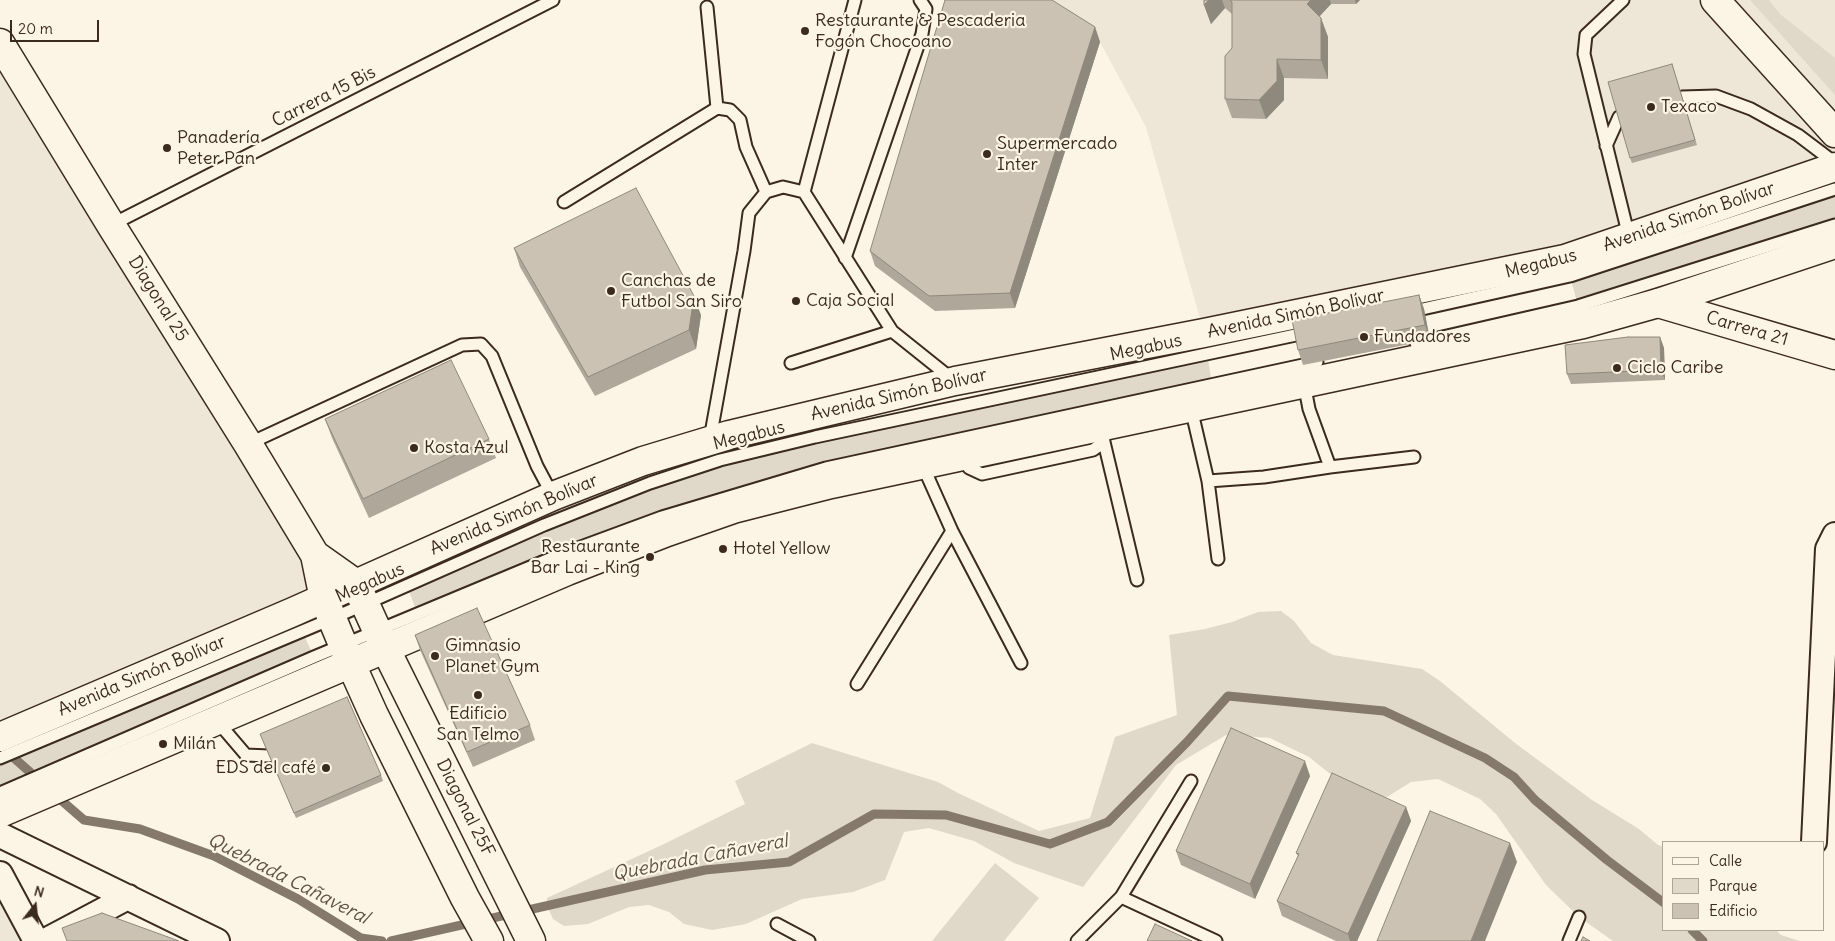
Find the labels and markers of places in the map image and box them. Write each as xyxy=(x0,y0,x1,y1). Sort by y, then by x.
place label: Restaurante & Pescaderia Fogón Chocoano xyxy=(815,10,1025,52)
marker: Restaurante & Pescaderia Fogón Chocoano xyxy=(799,25,811,37)
place label: Texaco xyxy=(1661,96,1717,118)
marker: Texaco xyxy=(1645,101,1657,113)
place label: Panadería Peter Pan xyxy=(177,127,260,170)
place label: Supermercado Inter xyxy=(997,133,1117,176)
marker: Panadería Peter Pan xyxy=(161,142,173,154)
marker: Supermercado Inter xyxy=(981,148,993,160)
place label: Canchas de Futbol San Siro xyxy=(621,270,742,312)
marker: Canchas de Futbol San Siro xyxy=(605,285,617,297)
place label: Caja Social xyxy=(806,290,894,312)
marker: Caja Social xyxy=(790,295,802,307)
place label: Fundadores xyxy=(1374,326,1471,348)
marker: Fundadores xyxy=(1358,331,1370,343)
place label: Ciclo Caribe xyxy=(1627,357,1723,379)
marker: Ciclo Caribe xyxy=(1611,362,1623,374)
place label: Kosta Azul xyxy=(424,437,509,459)
marker: Kosta Azul xyxy=(408,442,420,454)
place label: Restaurante Bar Lai - King xyxy=(530,536,640,578)
place label: Hotel Yellow xyxy=(733,538,830,560)
marker: Hotel Yellow xyxy=(717,543,729,555)
marker: Restaurante Bar Lai - King xyxy=(644,551,656,563)
place label: Gimnasio Planet Gym xyxy=(445,635,540,678)
marker: Gimnasio Planet Gym xyxy=(429,650,441,662)
marker: Edificio San Telmo xyxy=(472,689,484,701)
place label: Edificio San Telmo xyxy=(437,703,519,746)
place label: Milán xyxy=(173,733,216,755)
marker: Milán xyxy=(157,738,169,750)
place label: EDS del café xyxy=(215,757,316,779)
marker: EDS del café xyxy=(320,762,332,774)

